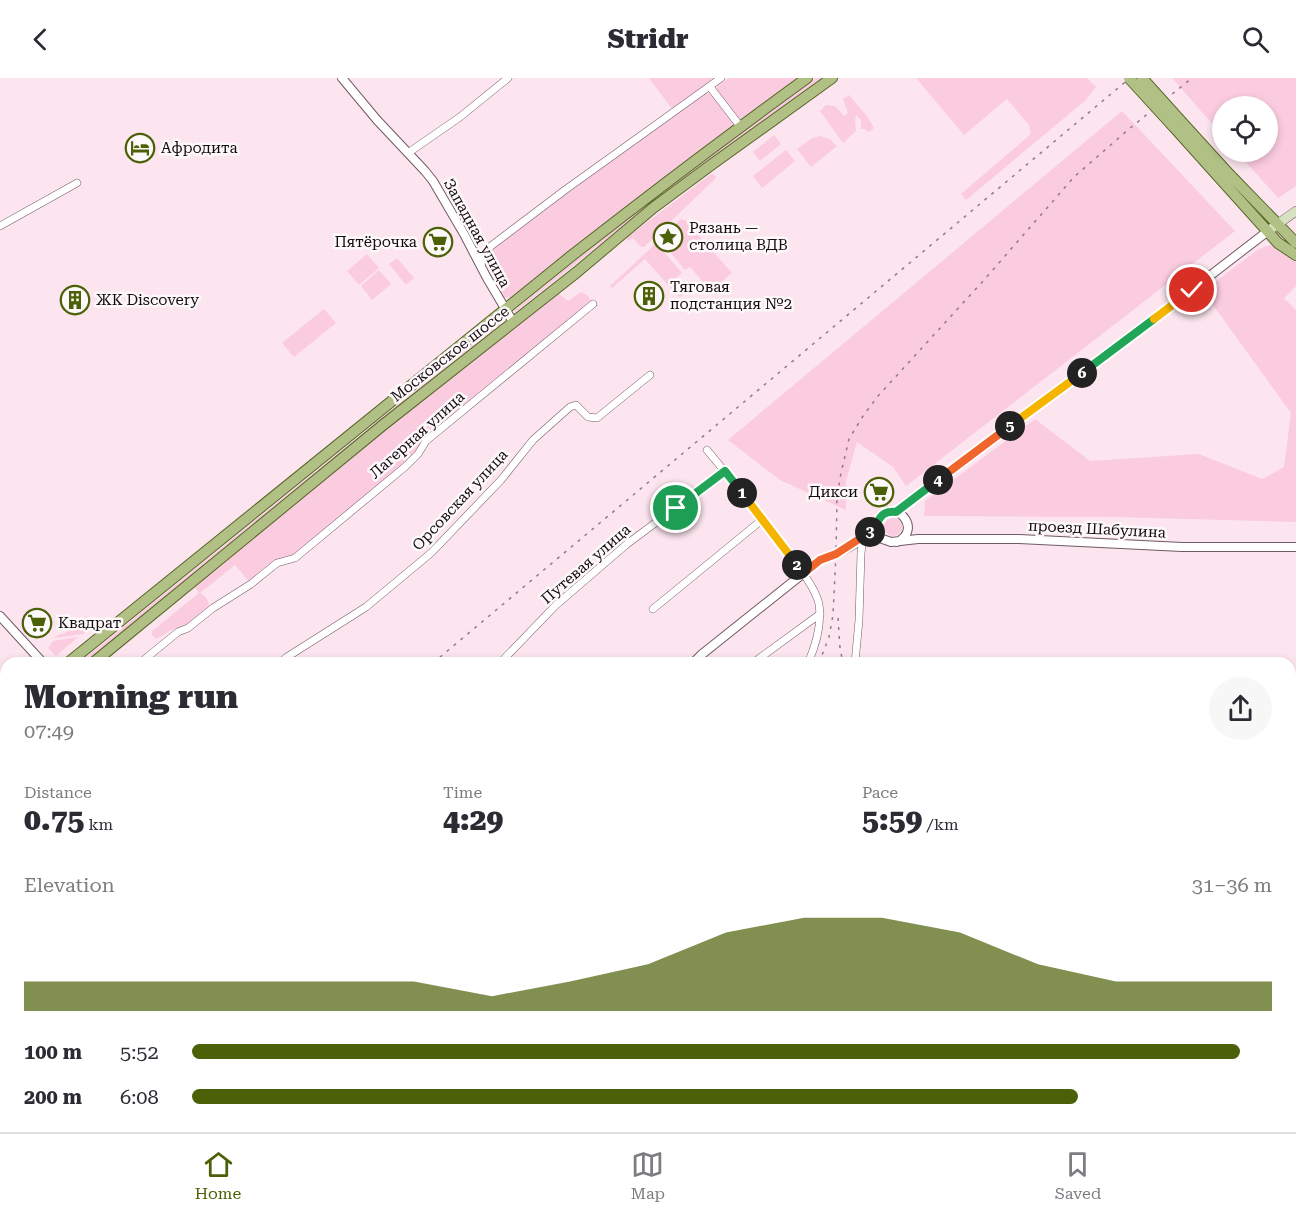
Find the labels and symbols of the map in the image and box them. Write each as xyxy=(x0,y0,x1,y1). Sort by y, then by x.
hotel icon: Афродита xyxy=(124,132,156,164)
place label: Афродита xyxy=(161,139,238,157)
street label: Западная улица xyxy=(440,176,514,290)
place label: Рязань — столица ВДВ xyxy=(689,219,788,254)
place icon: Рязань — столица ВДВ xyxy=(652,221,684,253)
supermarket icon: Пятёрочка xyxy=(422,226,454,258)
place label: Пятёрочка xyxy=(334,233,417,251)
pin xyxy=(1166,264,1217,315)
place label: Тяговая подстанция №2 xyxy=(670,278,792,313)
building icon: Тяговая подстанция №2 xyxy=(633,280,665,312)
building icon: ЖК Discovery xyxy=(59,284,91,316)
place label: ЖК Discovery xyxy=(96,291,199,309)
street label: Московское шоссе xyxy=(387,302,513,406)
pin: 6 xyxy=(1067,358,1097,388)
street label: Лагерная улица xyxy=(366,388,468,482)
pin: 5 xyxy=(995,411,1025,441)
street label: Орсовская улица xyxy=(409,446,511,554)
pin: 4 xyxy=(923,465,953,495)
supermarket icon: Дикси xyxy=(863,476,895,508)
pin: 1 xyxy=(727,478,757,508)
pin xyxy=(650,482,701,533)
place label: Дикси xyxy=(808,483,858,501)
street label: проезд Шабулина xyxy=(1028,516,1166,542)
pin: 3 xyxy=(855,517,885,547)
street label: Путевая улица xyxy=(538,520,634,608)
pin: 2 xyxy=(782,550,812,580)
supermarket icon: Квадрат xyxy=(21,607,53,639)
place label: Квадрат xyxy=(58,614,121,632)

